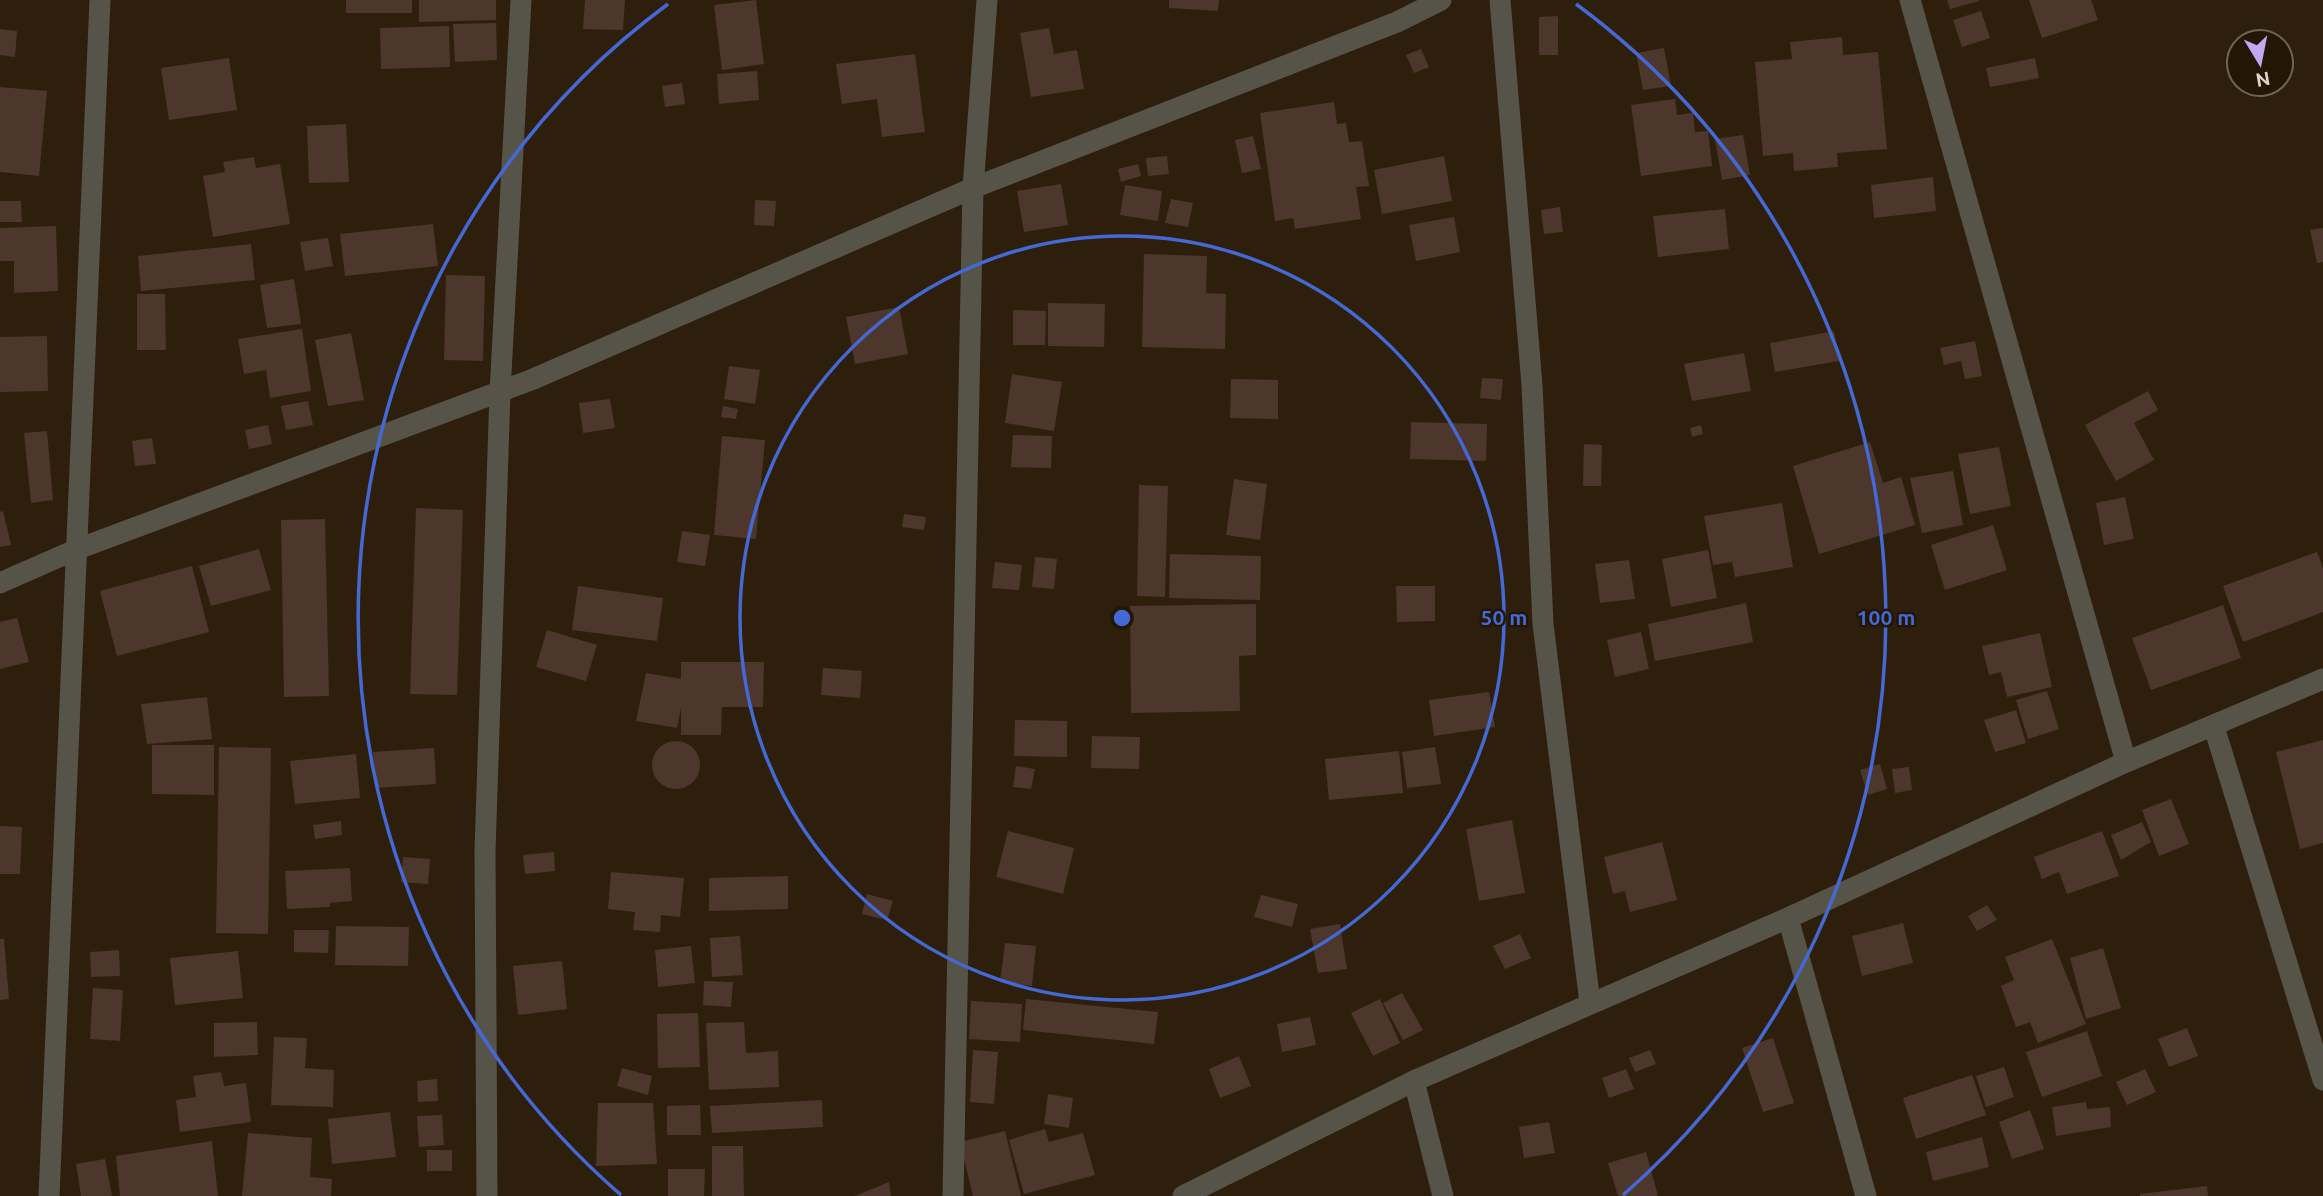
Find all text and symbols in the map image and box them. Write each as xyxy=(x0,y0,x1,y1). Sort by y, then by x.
north arrow xyxy=(2225,28,2295,98)
text: N xyxy=(2254,68,2272,92)
text: 50 m xyxy=(1481,605,1527,629)
text: 100 m xyxy=(1857,605,1915,629)
centre of rings xyxy=(1110,606,1134,630)

